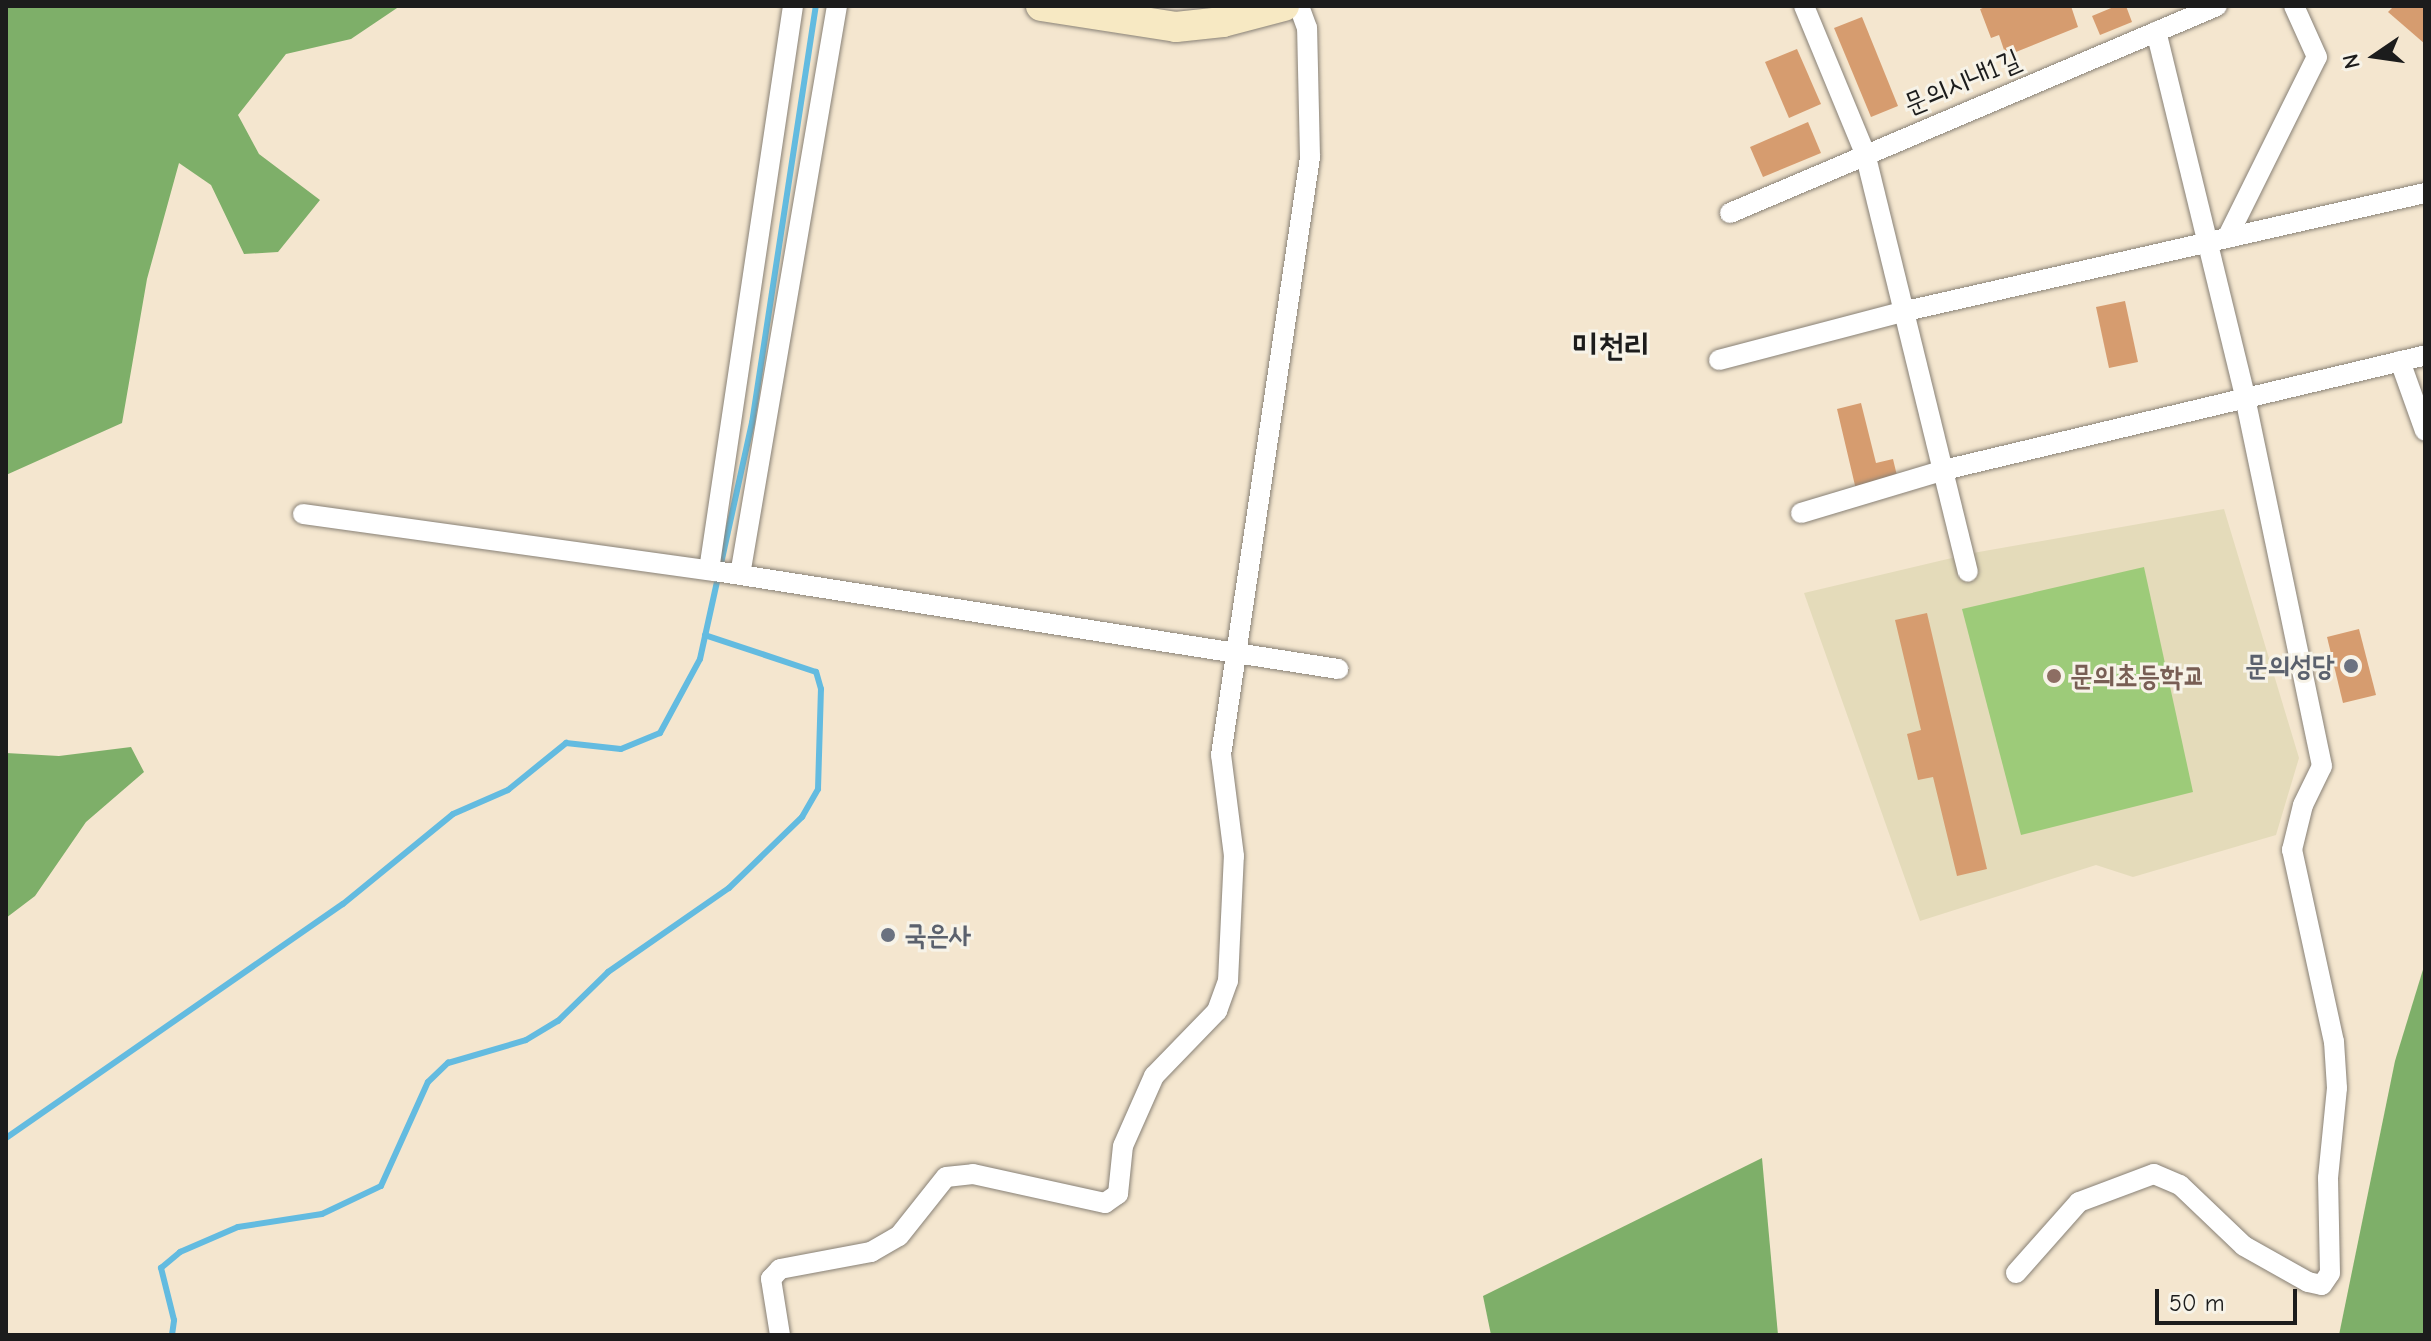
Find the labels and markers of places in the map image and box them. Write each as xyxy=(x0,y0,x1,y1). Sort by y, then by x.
place label: 문의성당 xyxy=(2245,649,2335,683)
marker: 문의성당 xyxy=(2342,657,2360,675)
place label: 문의초등학교 xyxy=(2070,659,2205,693)
marker: 문의초등학교 xyxy=(2045,667,2063,685)
place label: 국은사 xyxy=(904,918,972,952)
marker: 국은사 xyxy=(879,926,897,944)

